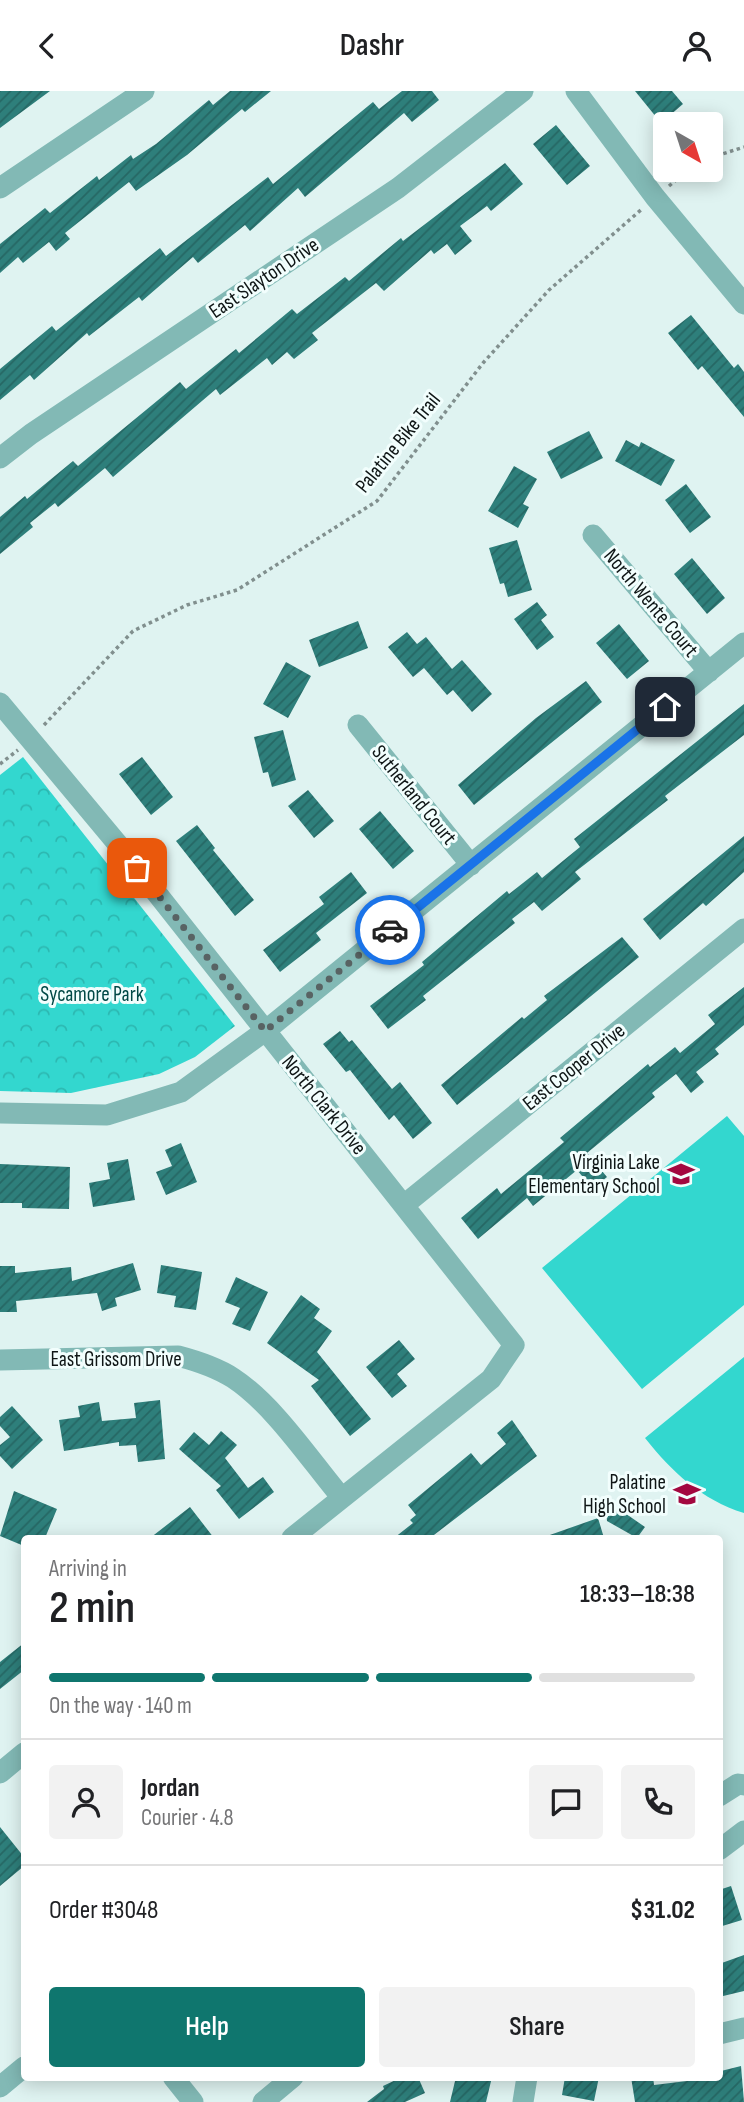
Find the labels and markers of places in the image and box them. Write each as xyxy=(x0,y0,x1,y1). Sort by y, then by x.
pin xyxy=(635,677,695,737)
pin xyxy=(107,838,167,898)
place label: Virginia Lake Elementary School xyxy=(528,1150,660,1199)
school or university icon: Virginia Lake Elementary School xyxy=(666,1159,696,1189)
place label: Palatine High School xyxy=(583,1470,666,1519)
school or university icon: Palatine High School xyxy=(672,1479,702,1509)

